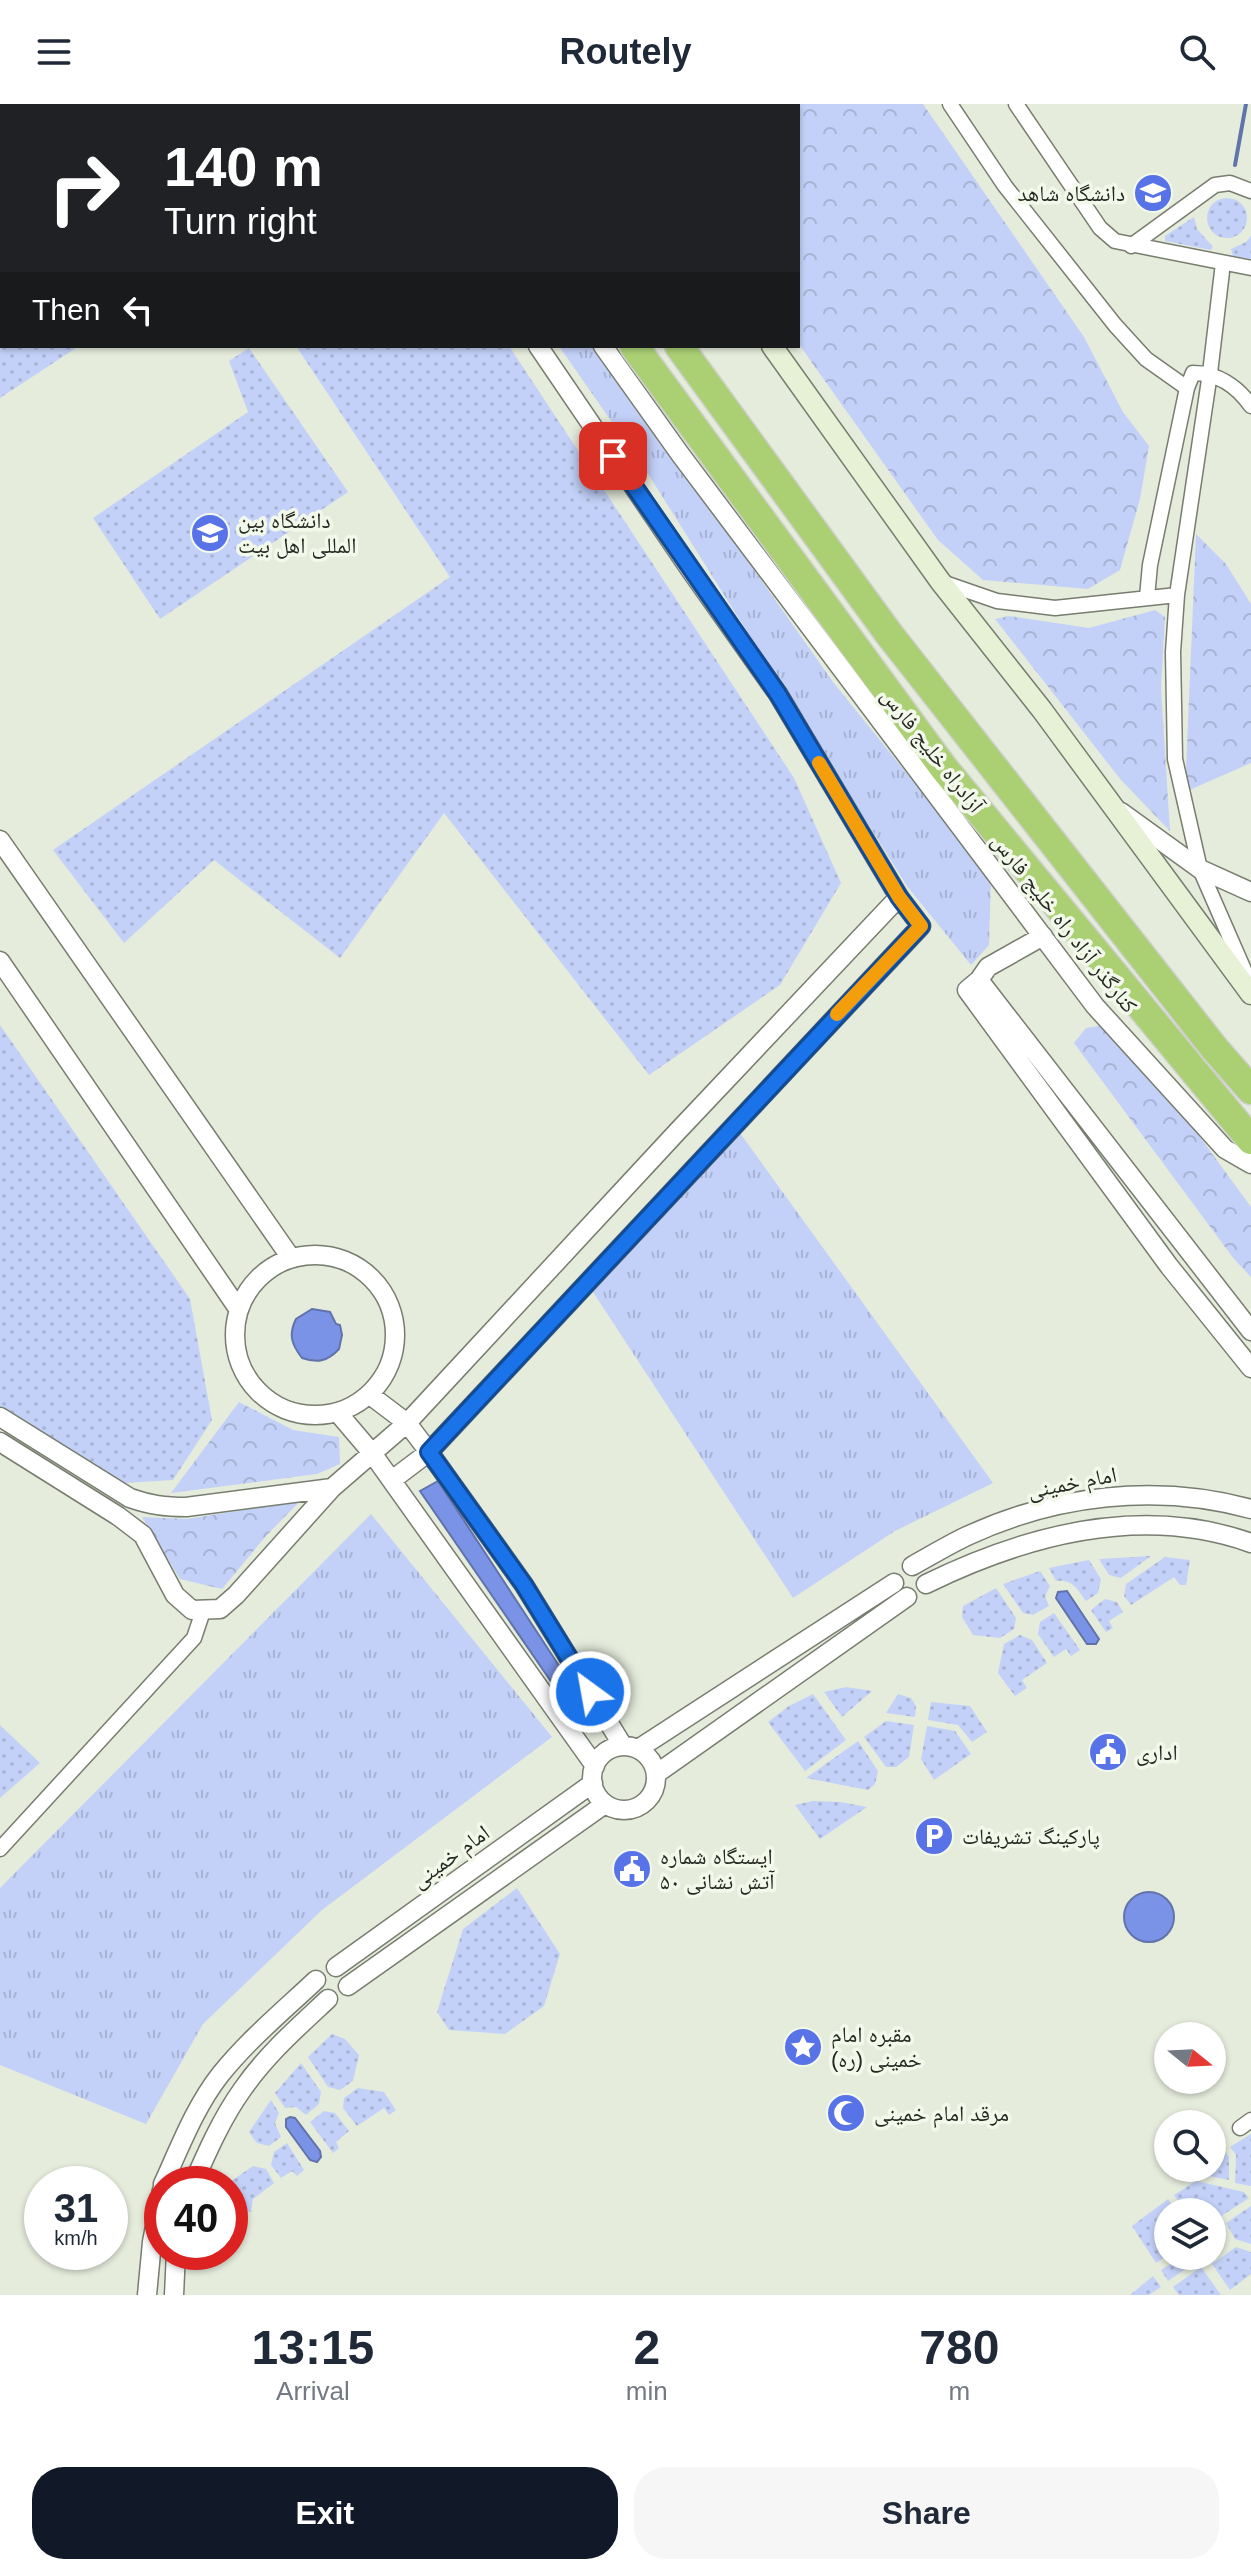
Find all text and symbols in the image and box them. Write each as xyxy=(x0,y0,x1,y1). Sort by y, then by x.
icon: menu xyxy=(32,30,76,74)
icon: search xyxy=(1175,30,1219,74)
text: Routely xyxy=(559,31,692,72)
text: 140 m xyxy=(164,135,323,198)
icon: right xyxy=(32,136,136,240)
school or university icon: دانشگاه شاهد xyxy=(1132,172,1174,214)
place label: دانشگاه شاهد xyxy=(1018,181,1125,206)
text: Turn right xyxy=(164,201,317,242)
icon: left xyxy=(116,288,160,332)
text: Then xyxy=(32,293,100,326)
pin xyxy=(579,422,647,490)
icon: arrive xyxy=(591,434,635,478)
place label: دانشگاه بین المللی اهل بیت xyxy=(238,508,356,559)
school or university icon: دانشگاه بین المللی اهل بیت xyxy=(189,512,231,554)
street label: آزادراه خلیج فارس xyxy=(876,683,989,818)
street label: کنارگذر آزاد راه خلیج فارس xyxy=(986,829,1142,1018)
street label: امام خمینی xyxy=(1025,1462,1119,1505)
position arrow xyxy=(548,1650,632,1734)
public building icon: اداری xyxy=(1087,1731,1129,1773)
place label: اداری xyxy=(1136,1740,1178,1766)
parking icon: پارکینگ تشریفات xyxy=(913,1815,955,1857)
street label: امام خمینی xyxy=(406,1820,495,1895)
place label: پارکینگ تشریفات xyxy=(962,1824,1100,1850)
place label: ایستگاه شماره ۵۰ آتش نشانی xyxy=(660,1844,775,1895)
public building icon: ایستگاه شماره ۵۰ آتش نشانی xyxy=(611,1848,653,1890)
place label: مقبره امام خمینی (ره) xyxy=(831,2022,922,2073)
north arrow xyxy=(1154,2022,1226,2094)
map controls xyxy=(1154,2022,1226,2270)
place icon: مقبره امام خمینی (ره) xyxy=(782,2026,824,2068)
mosque icon: مرقد امام خمینی xyxy=(825,2092,867,2134)
place label: مرقد امام خمینی xyxy=(874,2101,1009,2128)
button: search xyxy=(1154,2110,1226,2182)
speed limit sign: 40 xyxy=(144,2166,248,2270)
text: 31 xyxy=(54,2186,98,2230)
button: layers xyxy=(1154,2198,1226,2270)
text: km/h xyxy=(54,2227,98,2249)
text: 13:15 xyxy=(252,2321,374,2374)
text: 2 xyxy=(633,2321,660,2374)
text: 780 xyxy=(919,2321,999,2374)
text: Arrival xyxy=(276,2376,350,2406)
text: min xyxy=(626,2376,668,2406)
text: m xyxy=(949,2376,970,2406)
button: Exit xyxy=(32,2467,618,2559)
button: Share xyxy=(634,2467,1219,2559)

